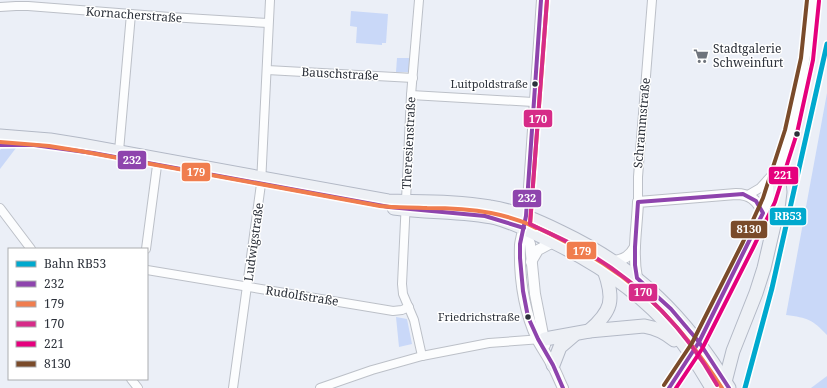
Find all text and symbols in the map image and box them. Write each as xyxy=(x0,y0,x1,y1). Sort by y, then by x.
street label: Kornacherstraße xyxy=(85,3,183,26)
place label: Stadtgalerie Schweinfurt xyxy=(713,40,783,71)
supermarket icon: Stadtgalerie Schweinfurt xyxy=(692,47,710,65)
street label: Bauschstraße xyxy=(301,63,379,84)
place label: Luitpoldstraße xyxy=(451,76,528,91)
street label: Schrammstraße xyxy=(629,77,654,169)
marker: Luitpoldstraße xyxy=(530,79,540,89)
street label: Theresienstraße xyxy=(398,96,419,190)
line badge: 170 xyxy=(523,109,553,128)
text: 170 xyxy=(529,111,547,126)
unlabelled marker xyxy=(792,129,802,139)
line badge: 232 xyxy=(117,150,147,170)
text: 232 xyxy=(123,152,141,167)
line badge: 179 xyxy=(181,162,211,182)
text: 179 xyxy=(187,164,205,179)
line badge: 221 xyxy=(768,166,799,185)
text: 221 xyxy=(774,167,792,182)
line badge: 232 xyxy=(512,189,542,208)
text: 232 xyxy=(518,190,536,205)
street label: Ludwigstraße xyxy=(240,202,267,282)
line badge: RB53 xyxy=(769,207,807,226)
text: RB53 xyxy=(774,208,802,223)
line badge: 8130 xyxy=(730,220,768,239)
text: 8130 xyxy=(737,221,761,236)
line badge: 179 xyxy=(566,241,597,260)
text: 179 xyxy=(573,243,591,258)
legend xyxy=(8,248,148,380)
text: Bahn RB53 xyxy=(44,255,107,272)
text: 232 xyxy=(44,275,64,292)
street label: Rudolfstraße xyxy=(264,281,340,310)
line badge: 170 xyxy=(628,283,658,302)
text: 170 xyxy=(634,284,652,299)
text: 179 xyxy=(44,295,64,312)
place label: Friedrichstraße xyxy=(438,309,520,324)
marker: Friedrichstraße xyxy=(523,312,533,322)
text: 170 xyxy=(44,315,64,332)
text: 221 xyxy=(44,335,64,352)
text: 8130 xyxy=(44,355,71,372)

